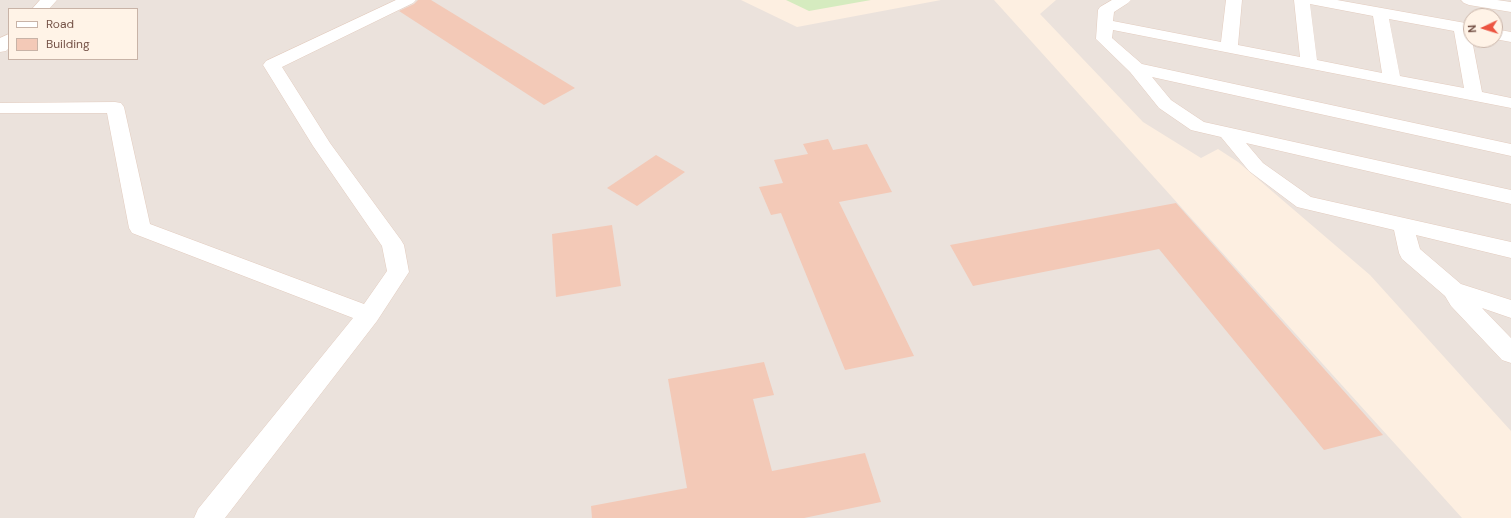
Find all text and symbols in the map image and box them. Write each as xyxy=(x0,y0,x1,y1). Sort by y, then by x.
legend xyxy=(8,8,138,60)
north arrow xyxy=(1463,8,1503,48)
text: Road xyxy=(46,16,74,32)
text: N xyxy=(1465,24,1479,33)
text: Building xyxy=(46,36,90,52)

